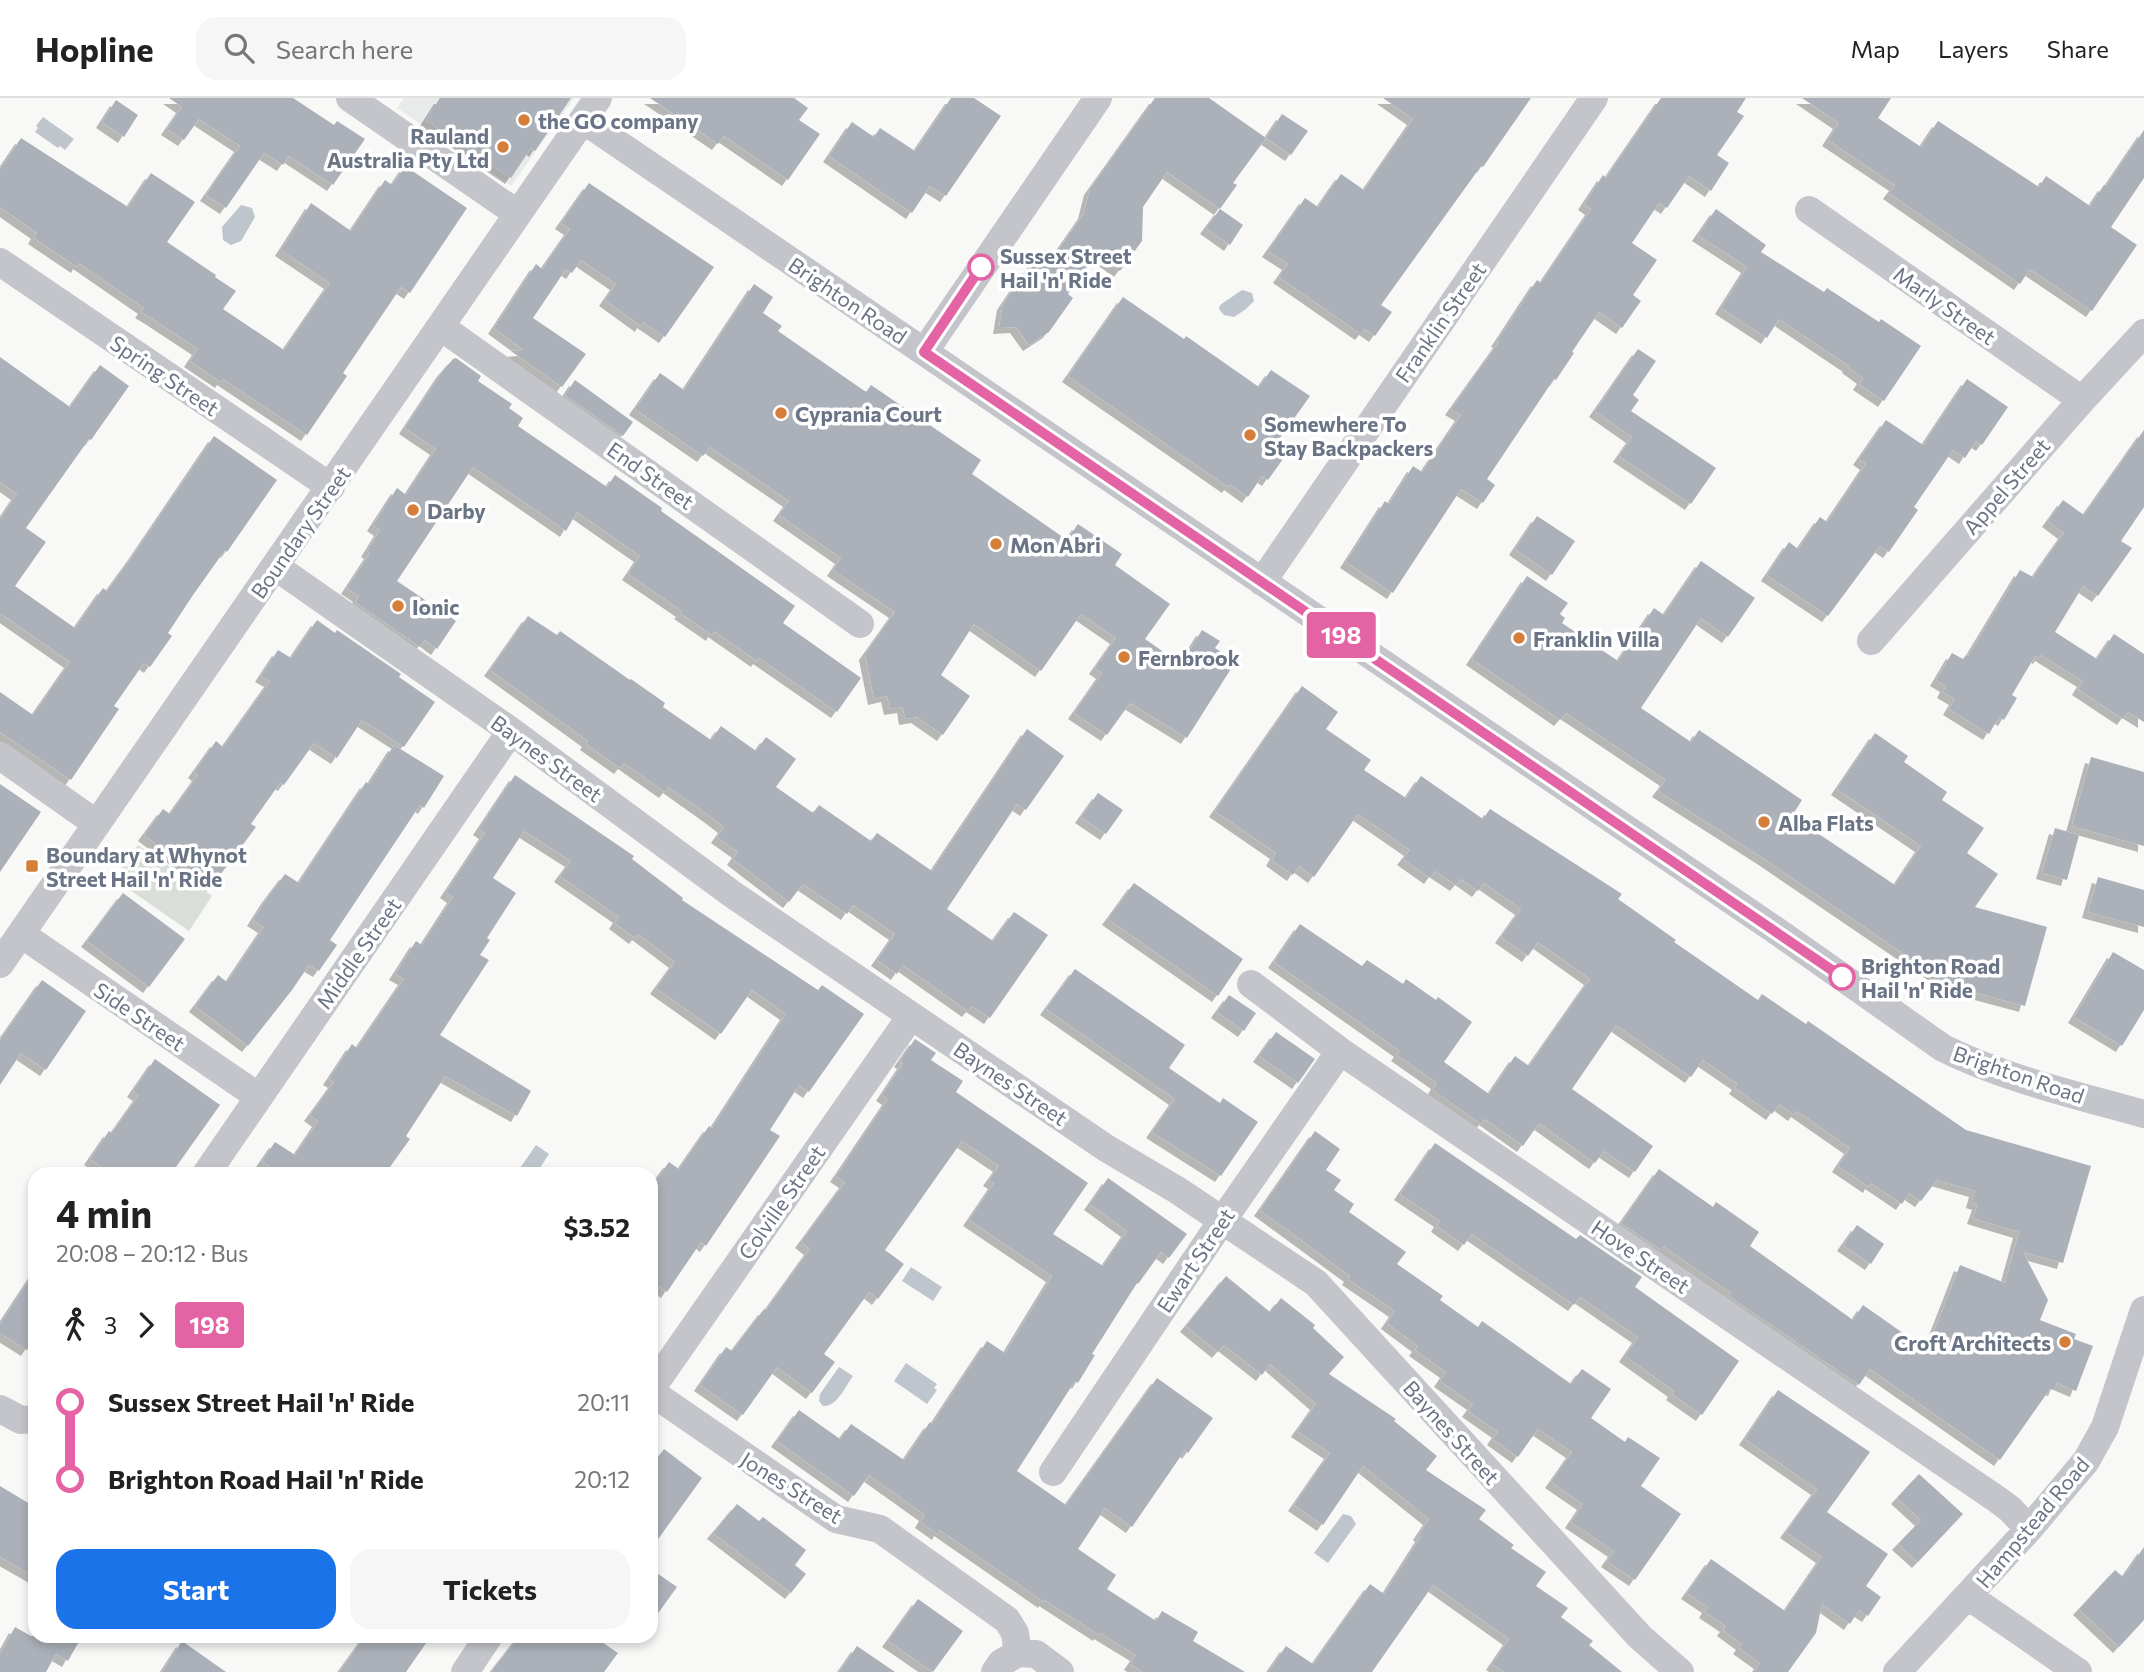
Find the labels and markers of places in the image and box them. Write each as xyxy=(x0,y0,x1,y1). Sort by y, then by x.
place label: the GO company xyxy=(538,108,699,133)
marker: the GO company xyxy=(516,112,532,128)
place label: Rauland Australia Pty Ltd xyxy=(327,123,489,172)
marker: Rauland Australia Pty Ltd xyxy=(495,139,511,155)
place label: Sussex Street Hail 'n' Ride xyxy=(1000,243,1132,292)
marker: Sussex Street Hail 'n' Ride xyxy=(968,254,994,280)
place label: Cyprania Court xyxy=(795,401,942,426)
marker: Cyprania Court xyxy=(773,405,789,421)
place label: Somewhere To Stay Backpackers xyxy=(1264,411,1433,460)
marker: Somewhere To Stay Backpackers xyxy=(1242,427,1258,443)
place label: Darby xyxy=(427,498,486,523)
marker: Darby xyxy=(405,502,421,518)
place label: Mon Abri xyxy=(1010,532,1101,557)
marker: Mon Abri xyxy=(988,536,1004,552)
place label: Ionic xyxy=(412,594,459,619)
marker: Ionic xyxy=(390,598,406,614)
place label: Franklin Villa xyxy=(1533,626,1660,651)
marker: Franklin Villa xyxy=(1511,630,1527,646)
place label: Fernbrook xyxy=(1138,645,1240,670)
marker: Fernbrook xyxy=(1116,649,1132,665)
place label: Alba Flats xyxy=(1778,810,1874,835)
marker: Alba Flats xyxy=(1756,814,1772,830)
place label: Boundary at Whynot Street Hail 'n' Ride xyxy=(46,842,247,891)
marker: Boundary at Whynot Street Hail 'n' Ride xyxy=(24,858,40,874)
place label: Brighton Road Hail 'n' Ride xyxy=(1861,953,2000,1002)
marker: Brighton Road Hail 'n' Ride xyxy=(1829,964,1855,990)
place label: Croft Architects xyxy=(1894,1330,2051,1355)
marker: Croft Architects xyxy=(2057,1334,2073,1350)

